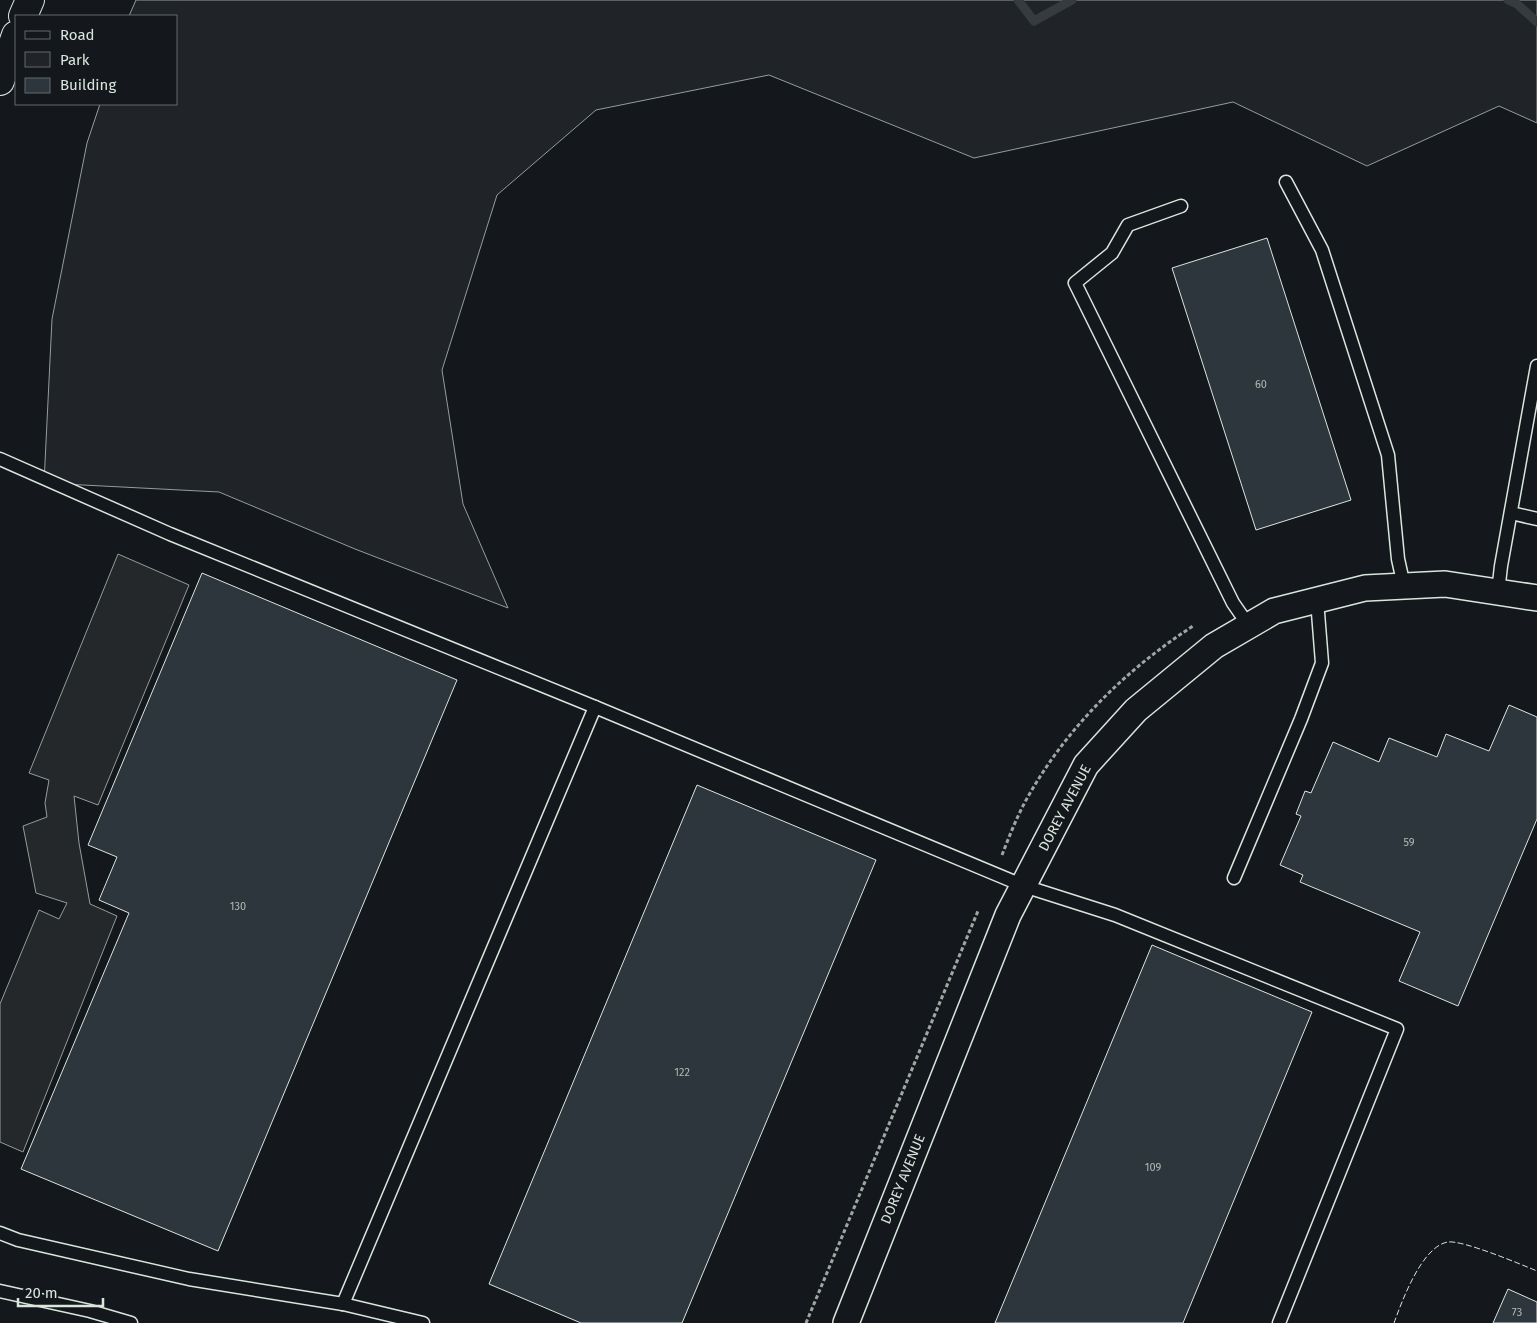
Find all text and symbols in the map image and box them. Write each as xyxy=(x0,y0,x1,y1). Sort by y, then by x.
legend xyxy=(15,15,178,105)
text: Road xyxy=(60,26,95,44)
text: Park xyxy=(60,51,90,69)
text: Building xyxy=(60,76,116,94)
house number: 60 xyxy=(1255,378,1267,391)
street label: DOREY AVENUE xyxy=(1035,762,1095,854)
house number: 59 xyxy=(1403,836,1415,849)
house number: 130 xyxy=(230,900,246,913)
house number: 122 xyxy=(674,1066,690,1079)
street label: DOREY AVENUE xyxy=(877,1132,929,1226)
house number: 109 xyxy=(1145,1161,1162,1174)
scale bar xyxy=(18,1276,102,1308)
text: 20 m xyxy=(25,1284,58,1302)
house number: 73 xyxy=(1512,1306,1522,1319)

